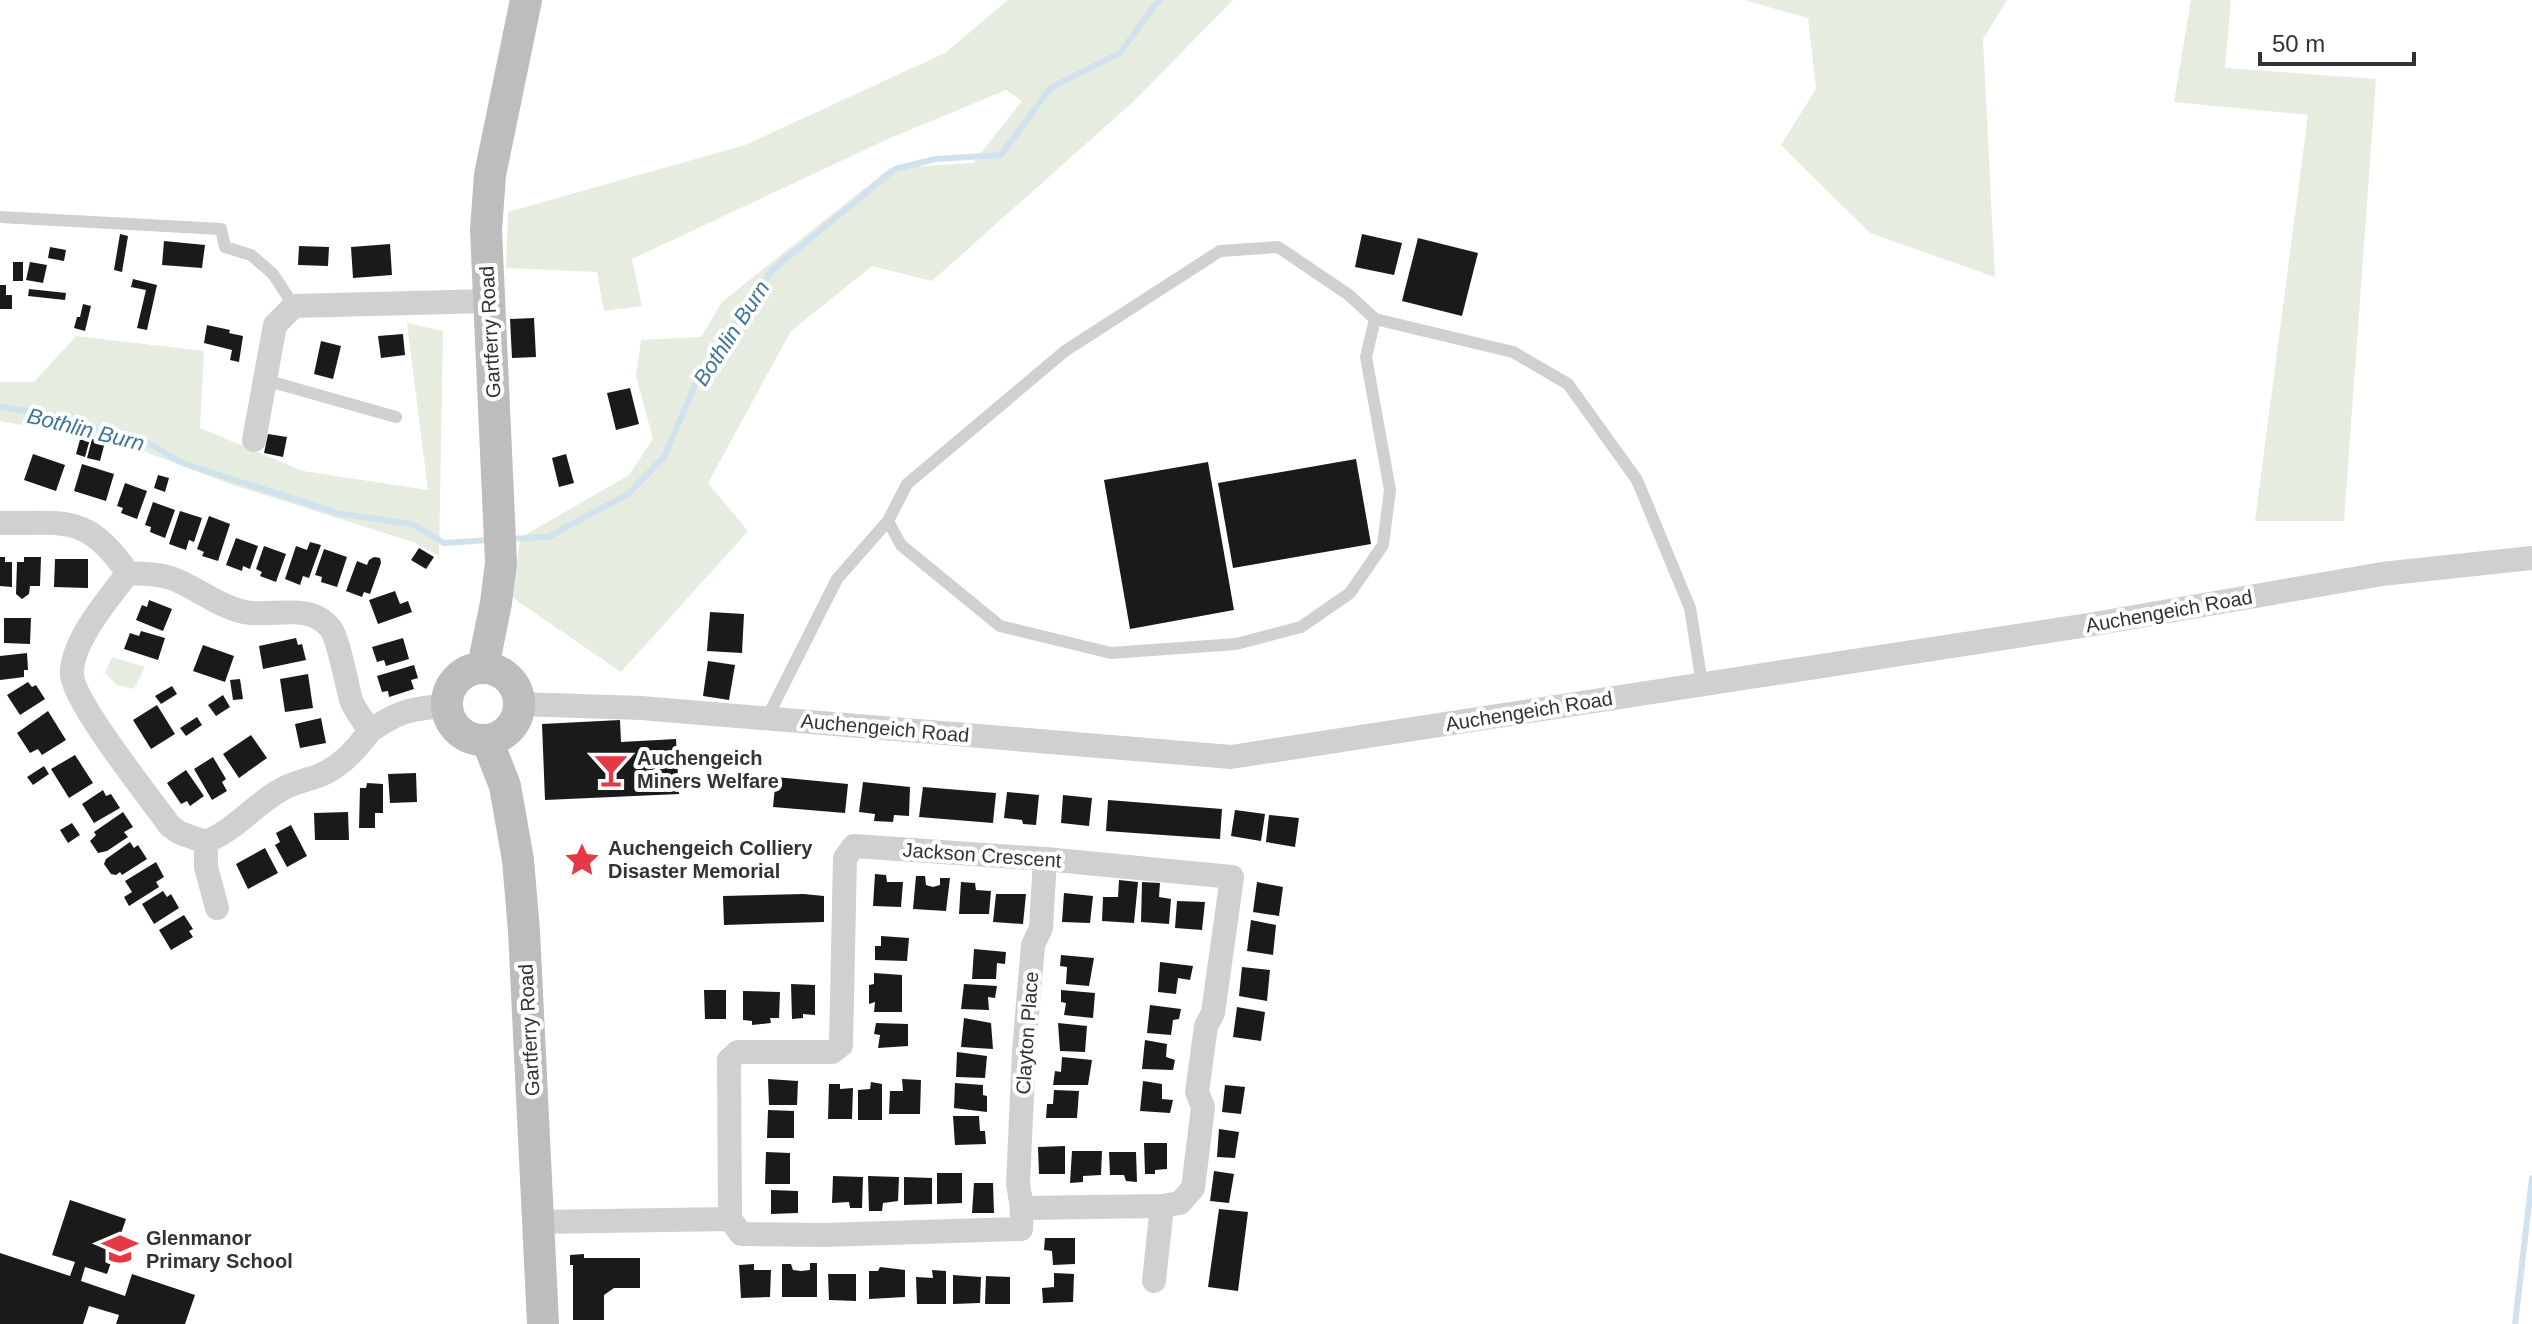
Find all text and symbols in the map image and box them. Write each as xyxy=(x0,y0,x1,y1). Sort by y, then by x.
scale bar xyxy=(2260,16,2414,66)
text: 50 m xyxy=(2272,30,2325,57)
street label: Gartferry Road xyxy=(476,265,504,399)
water label: Bothlin Burn xyxy=(688,276,775,390)
water label: Bothlin Burn xyxy=(25,403,147,456)
street label: Auchengeich Road xyxy=(2084,585,2254,637)
street label: Auchengeich Road xyxy=(1444,687,1614,735)
street label: Auchengeich Road xyxy=(800,710,970,746)
place label: Auchengeich Miners Welfare xyxy=(637,747,779,792)
bar icon: Auchengeich Miners Welfare xyxy=(592,751,630,789)
place label: Auchengeich Colliery Disaster Memorial xyxy=(608,837,813,882)
street label: Jackson Crescent xyxy=(902,838,1062,872)
place icon: Auchengeich Colliery Disaster Memorial xyxy=(563,841,601,879)
street label: Gartferry Road xyxy=(515,963,543,1097)
street label: Clayton Place xyxy=(1012,971,1042,1095)
place label: Glenmanor Primary School xyxy=(146,1227,293,1272)
school or university icon: Glenmanor Primary School xyxy=(101,1230,139,1268)

